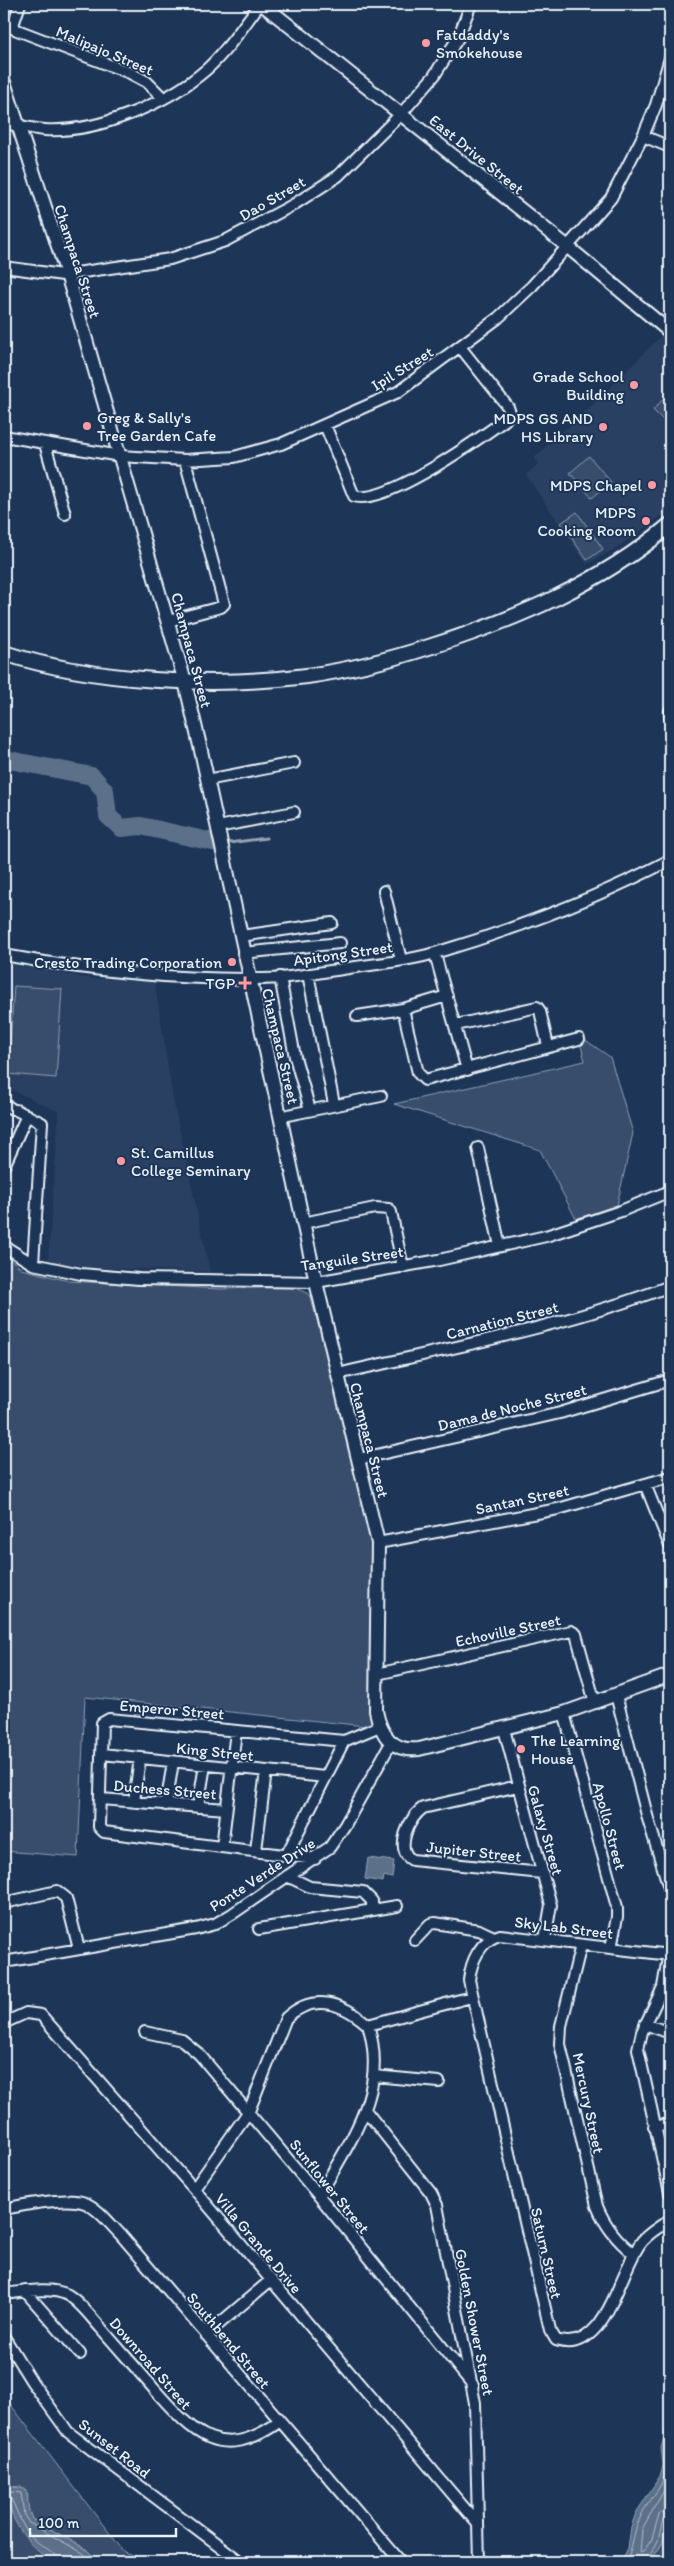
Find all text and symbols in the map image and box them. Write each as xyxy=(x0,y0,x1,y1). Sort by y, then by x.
street label: Malipajo Street xyxy=(53,21,156,79)
place label: Fatdaddy's Smokehouse xyxy=(436,25,523,62)
marker: Fatdaddy's Smokehouse xyxy=(420,37,432,49)
street label: East Drive Street xyxy=(426,110,528,198)
street label: Dao Street xyxy=(236,172,309,225)
street label: Champaca Street xyxy=(50,202,105,320)
street label: Ipil Street xyxy=(368,342,437,395)
place label: Grade School Building xyxy=(533,367,625,404)
marker: Grade School Building xyxy=(628,379,640,391)
place label: Greg & Sally's Tree Garden Cafe xyxy=(97,408,217,445)
place label: MDPS GS AND HS Library xyxy=(494,409,593,446)
marker: Greg & Sally's Tree Garden Cafe xyxy=(81,420,93,432)
marker: MDPS GS AND HS Library xyxy=(597,421,609,433)
place label: MDPS Chapel xyxy=(550,476,642,495)
marker: MDPS Chapel xyxy=(646,479,658,491)
place label: MDPS Cooking Room xyxy=(537,503,637,540)
marker: MDPS Cooking Room xyxy=(640,515,652,527)
street label: Champaca Street xyxy=(167,590,216,710)
street label: Apitong Street xyxy=(292,937,394,970)
place label: Cresto Trading Corporation xyxy=(34,953,222,972)
marker: Cresto Trading Corporation xyxy=(226,956,238,968)
place label: TGP xyxy=(206,974,235,993)
marker: TGP xyxy=(239,977,251,989)
street label: Champaca Street xyxy=(258,986,303,1106)
place label: St. Camillus College Seminary xyxy=(131,1143,251,1180)
marker: St. Camillus College Seminary xyxy=(115,1155,127,1167)
street label: Tanguile Street xyxy=(299,1242,405,1275)
street label: Carnation Street xyxy=(444,1297,560,1344)
street label: Champaca Street xyxy=(346,1380,393,1500)
street label: Dama de Noche Street xyxy=(436,1380,589,1435)
street label: Santan Street xyxy=(474,1480,571,1519)
street label: Echoville Street xyxy=(454,1610,562,1651)
street label: Emperor Street xyxy=(119,1695,225,1724)
place label: The Learning House xyxy=(531,1731,621,1768)
street label: King Street xyxy=(175,1738,255,1765)
marker: The Learning House xyxy=(515,1743,527,1755)
street label: Duchess Street xyxy=(113,1776,217,1803)
street label: Apollo Street xyxy=(589,1780,630,1872)
street label: Galaxy Street xyxy=(524,1783,567,1877)
street label: Ponte Verde Drive xyxy=(206,1833,319,1916)
street label: Jupiter Street xyxy=(426,1837,522,1866)
street label: Sky Lab Street xyxy=(514,1912,614,1943)
street label: Mercury Street xyxy=(569,2051,608,2155)
street label: Sunflower Street xyxy=(286,2135,374,2238)
street label: Villa Grande Drive xyxy=(211,2189,306,2297)
street label: Saturn Street xyxy=(527,2206,566,2301)
street label: Golden Shower Street xyxy=(451,2247,498,2397)
street label: Southbend Street xyxy=(183,2288,274,2392)
street label: Downroad Street xyxy=(105,2313,196,2413)
street label: Sunset Road xyxy=(75,2414,155,2483)
scale bar xyxy=(30,2506,176,2538)
text: 100 m xyxy=(38,2514,80,2532)

